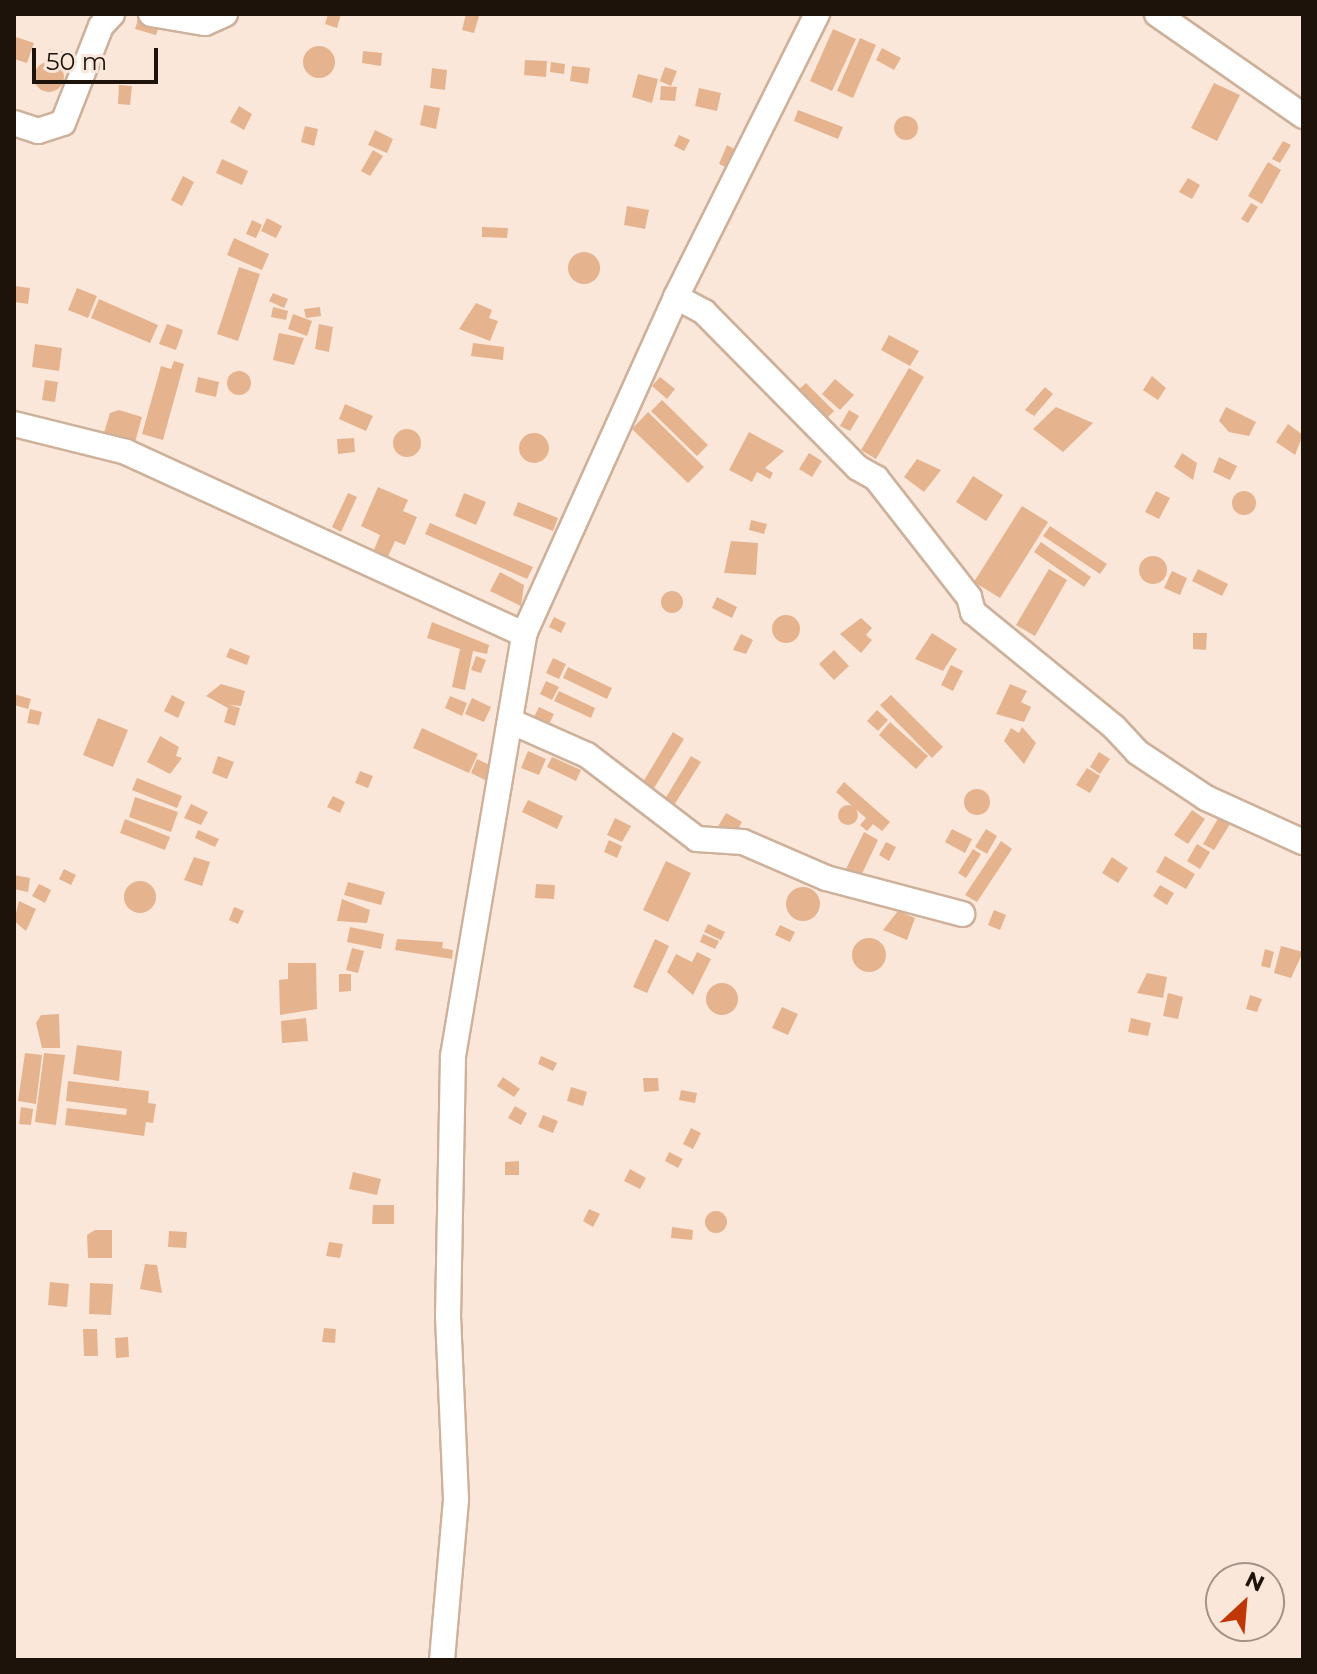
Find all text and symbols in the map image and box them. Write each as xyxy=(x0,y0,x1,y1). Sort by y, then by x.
scale bar xyxy=(36,32,162,82)
text: 50 m xyxy=(46,47,107,76)
north arrow xyxy=(1205,1562,1285,1642)
text: N xyxy=(1241,1566,1269,1598)

